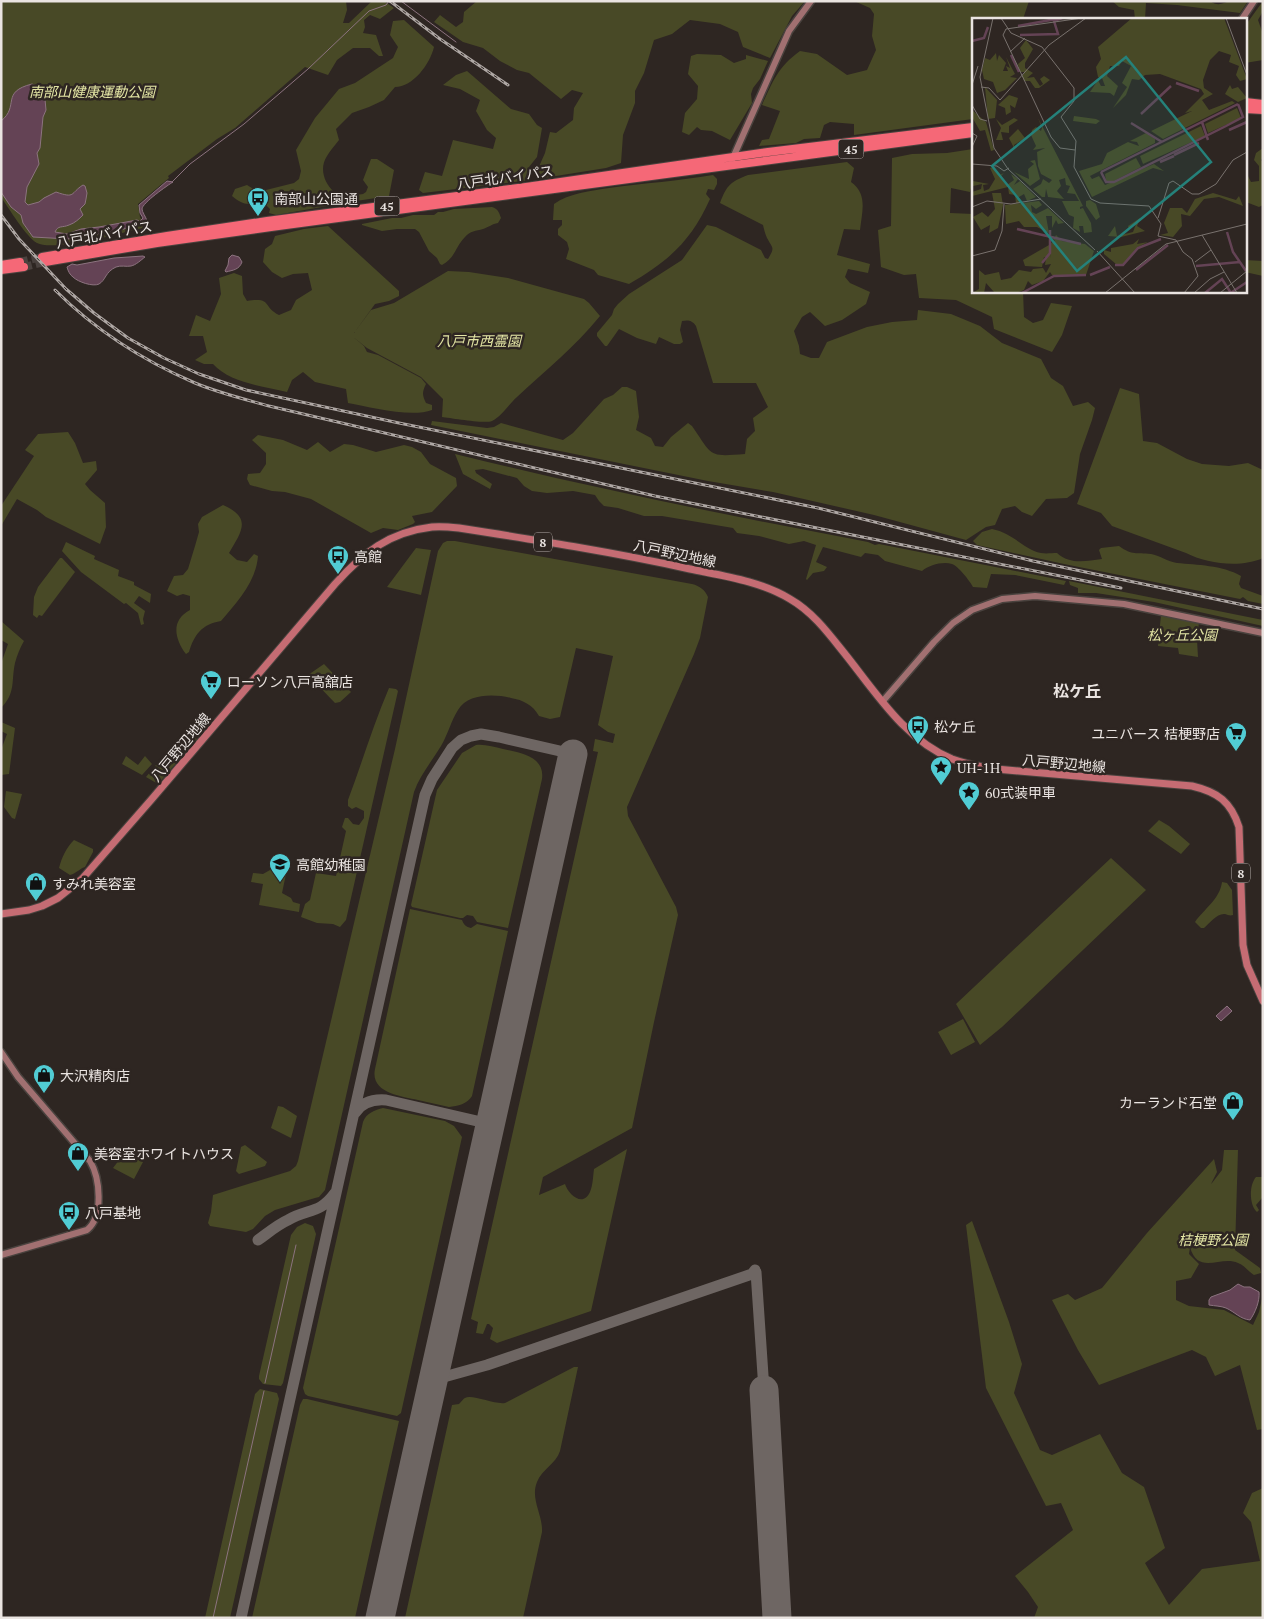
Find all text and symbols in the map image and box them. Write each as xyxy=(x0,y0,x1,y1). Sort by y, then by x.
inset map xyxy=(972,18,1246,292)
park label: 南部山健康運動公園 xyxy=(29,82,157,101)
road number: 45 xyxy=(838,140,864,158)
street label: 八戸北バイパス xyxy=(455,161,555,193)
bus stop icon: 南部山公園通 xyxy=(246,186,270,217)
place label: 南部山公園通 xyxy=(274,189,358,208)
road number: 45 xyxy=(374,197,400,216)
street label: 八戸北バイパス xyxy=(54,216,154,252)
park label: 八戸市西霊園 xyxy=(437,331,523,350)
road number: 8 xyxy=(534,532,552,552)
street label: 八戸野辺地線 xyxy=(632,535,718,571)
bus stop icon: 高館 xyxy=(326,544,350,575)
place label: 高館 xyxy=(354,547,382,566)
park label: 松ヶ丘公園 xyxy=(1147,625,1219,644)
supermarket icon: ローソン八戸高舘店 xyxy=(199,669,223,700)
place label: ローソン八戸高舘店 xyxy=(227,672,353,691)
district label: 松ケ丘 xyxy=(1053,680,1101,702)
street label: 八戸野辺地線 xyxy=(146,709,214,785)
bus stop icon: 松ケ丘 xyxy=(906,714,930,745)
place label: 松ケ丘 xyxy=(934,717,976,736)
supermarket icon: ユニバース 桔梗野店 xyxy=(1224,721,1248,752)
place label: ユニバース 桔梗野店 xyxy=(1091,724,1220,743)
street label: 八戸野辺地線 xyxy=(1021,750,1107,776)
place icon: UH-1H xyxy=(929,755,953,786)
place label: UH-1H xyxy=(957,758,1000,777)
place icon: 60式装甲車 xyxy=(957,780,981,811)
place label: 60式装甲車 xyxy=(985,783,1056,802)
school or university icon: 高館幼稚園 xyxy=(268,852,292,883)
place label: 高館幼稚園 xyxy=(296,855,366,874)
road number: 8 xyxy=(1232,864,1250,882)
shop icon: すみれ美容室 xyxy=(24,871,48,902)
place label: すみれ美容室 xyxy=(52,874,136,893)
shop icon: 大沢精肉店 xyxy=(32,1063,56,1094)
place label: 大沢精肉店 xyxy=(60,1066,130,1085)
shop icon: カーランド石堂 xyxy=(1221,1090,1245,1121)
place label: カーランド石堂 xyxy=(1119,1093,1217,1112)
shop icon: 美容室ホワイトハウス xyxy=(66,1141,90,1172)
place label: 美容室ホワイトハウス xyxy=(94,1144,234,1163)
bus stop icon: 八戸基地 xyxy=(57,1200,81,1231)
place label: 八戸基地 xyxy=(85,1203,141,1222)
park label: 桔梗野公園 xyxy=(1178,1230,1250,1249)

